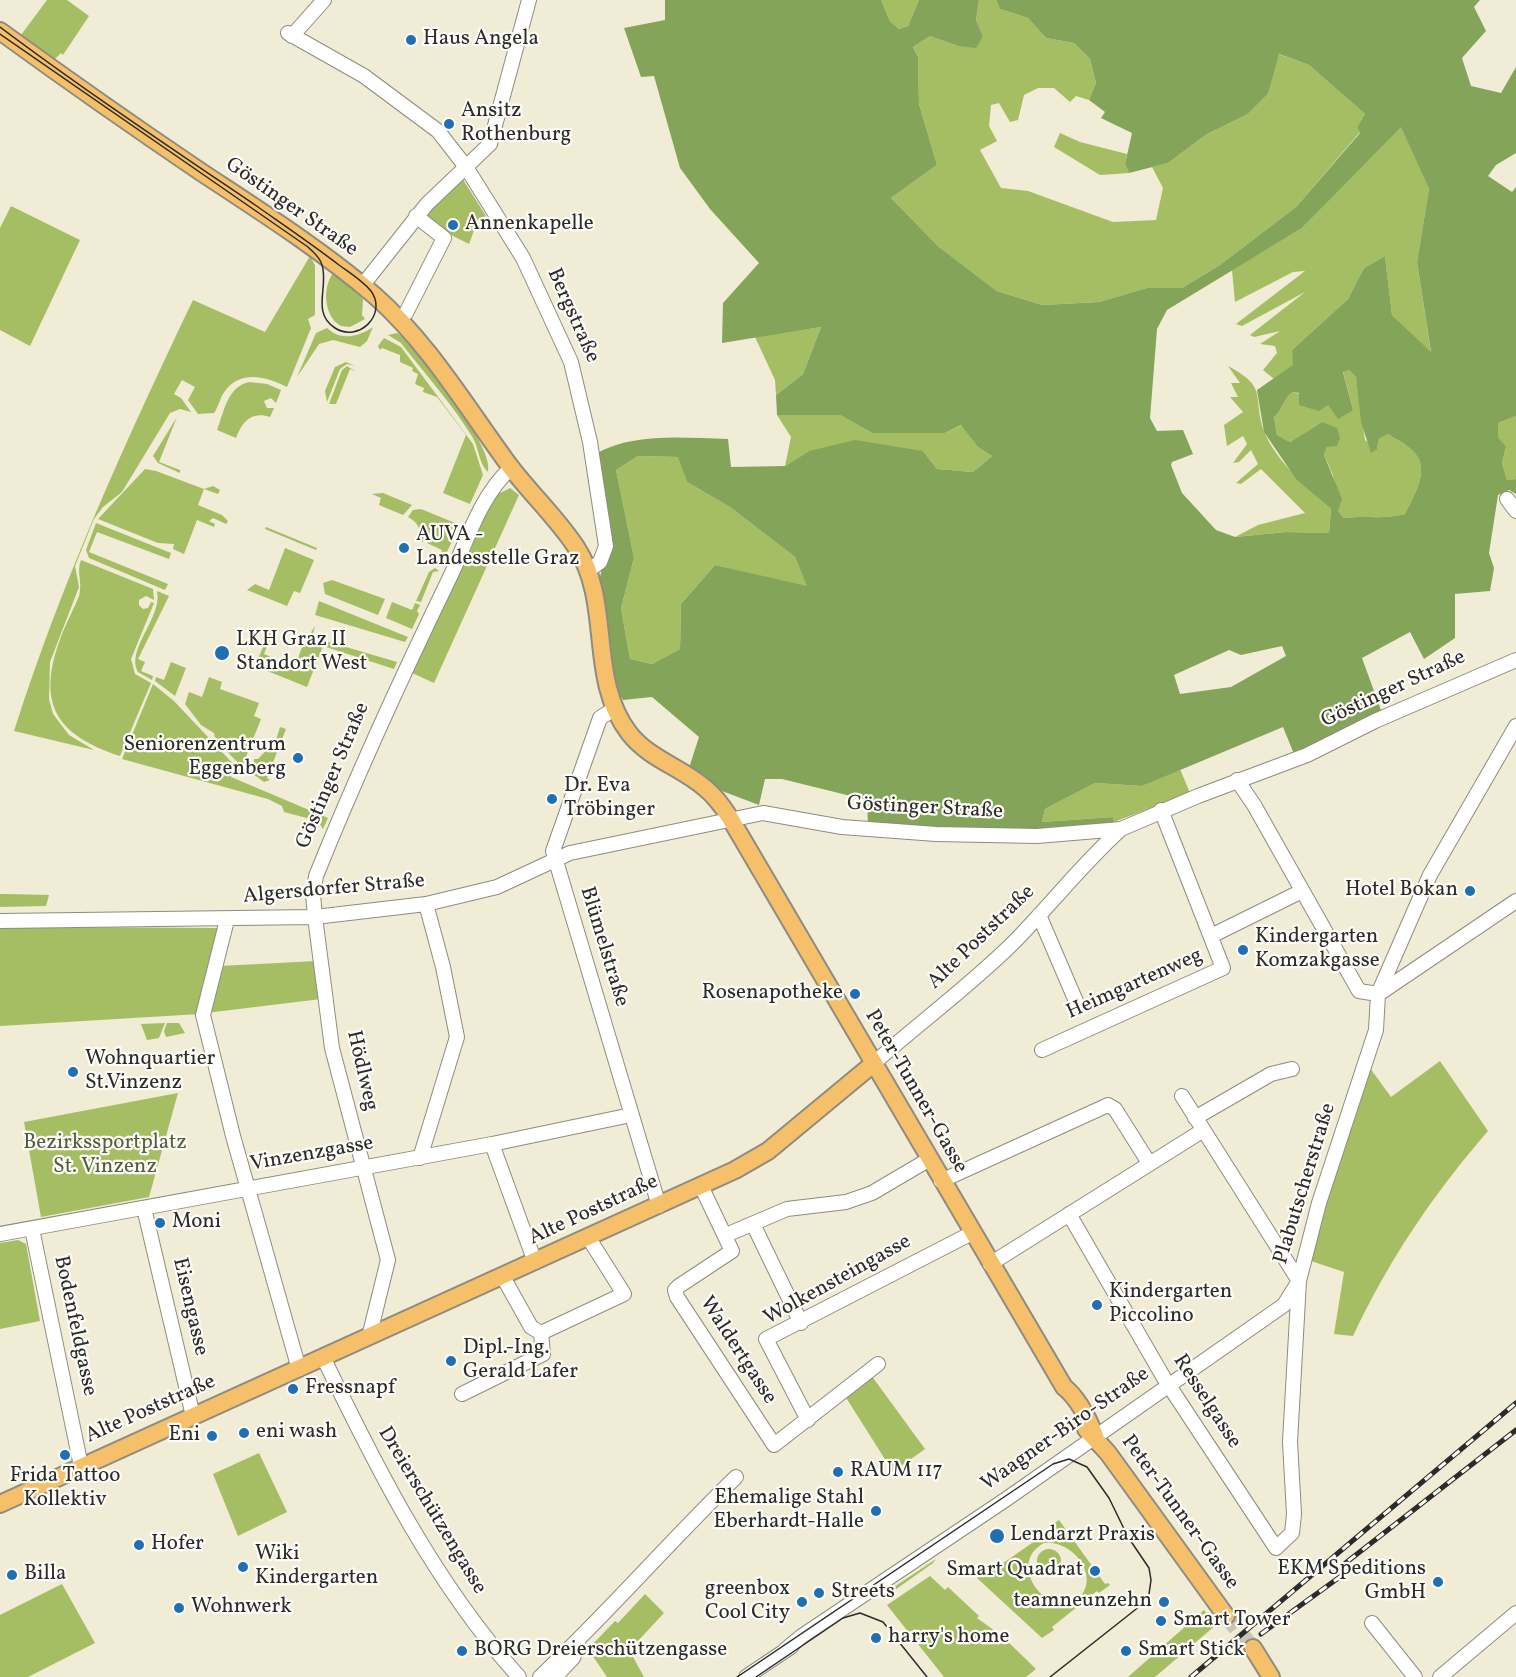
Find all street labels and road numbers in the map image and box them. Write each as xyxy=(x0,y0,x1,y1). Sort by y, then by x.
street label: Göstinger Straße xyxy=(220,153,362,263)
street label: Bergstraße xyxy=(540,265,604,367)
street label: Göstinger Straße xyxy=(1318,646,1470,734)
street label: Göstinger Straße xyxy=(292,699,376,853)
street label: Göstinger Straße xyxy=(846,792,1004,826)
street label: Algersdorfer Straße xyxy=(242,870,426,910)
street label: Alte Poststraße xyxy=(923,880,1041,996)
street label: Blümelstraße xyxy=(573,884,633,1010)
street label: Heimgartenweg xyxy=(1063,944,1207,1026)
street label: Peter-Tunner-Gasse xyxy=(858,1006,972,1178)
street label: Hödlweg xyxy=(340,1028,382,1114)
street label: Plabutscherstraße xyxy=(1270,1101,1342,1267)
street label: Vinzenzgasse xyxy=(248,1132,376,1178)
street label: Alte Poststraße xyxy=(525,1170,663,1252)
street label: Wolkensteingasse xyxy=(760,1230,916,1332)
street label: Bodenfeldgasse xyxy=(47,1253,101,1399)
street label: Eisengasse xyxy=(166,1256,212,1358)
street label: Waldertgasse xyxy=(693,1292,781,1410)
street label: Resselgasse xyxy=(1166,1350,1246,1454)
street label: Waagner-Biro-Straße xyxy=(977,1362,1155,1498)
street label: Alte Poststraße xyxy=(82,1370,220,1450)
street label: Dreierschützengasse xyxy=(371,1423,491,1599)
street label: Peter-Tunner-Gasse xyxy=(1115,1431,1243,1595)

